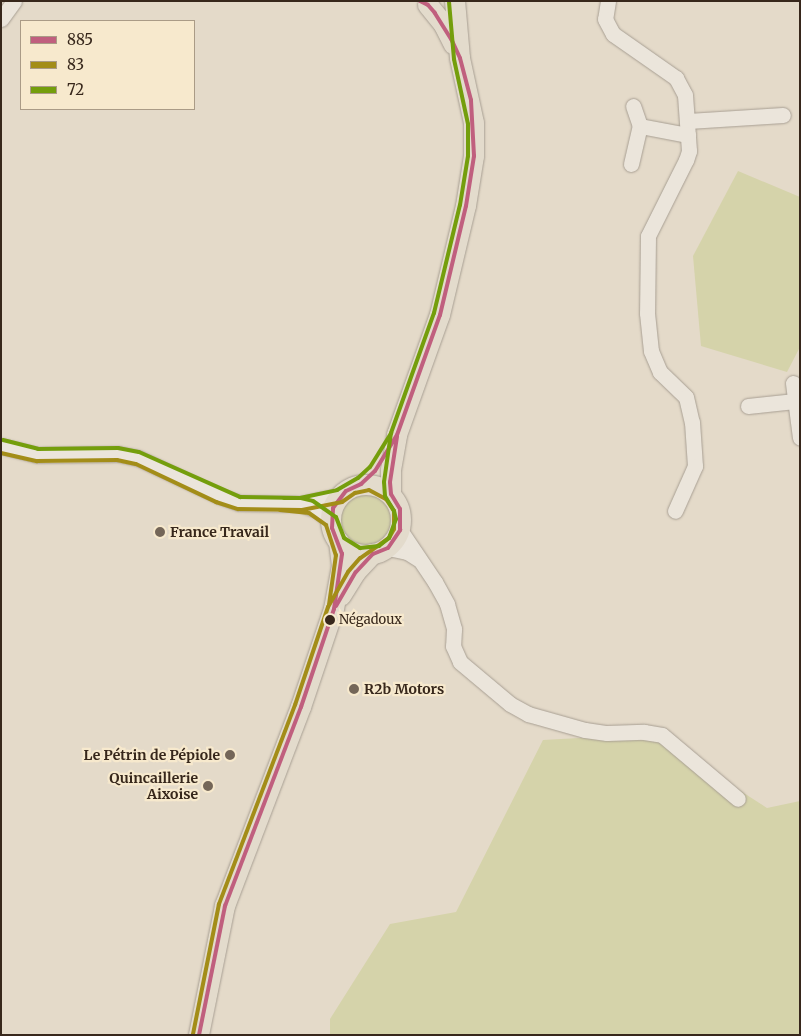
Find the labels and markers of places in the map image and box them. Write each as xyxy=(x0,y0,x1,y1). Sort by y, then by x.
place label: France Travail xyxy=(170,524,269,540)
marker: France Travail xyxy=(154,526,166,538)
place label: Négadoux xyxy=(339,612,402,628)
marker: Négadoux xyxy=(325,615,335,625)
place label: R2b Motors xyxy=(364,681,444,697)
marker: R2b Motors xyxy=(348,683,360,695)
place label: Le Pétrin de Pépiole xyxy=(84,747,220,763)
marker: Le Pétrin de Pépiole xyxy=(224,749,236,761)
place label: Quincaillerie Aixoise xyxy=(109,770,198,802)
marker: Quincaillerie Aixoise xyxy=(202,780,214,792)

